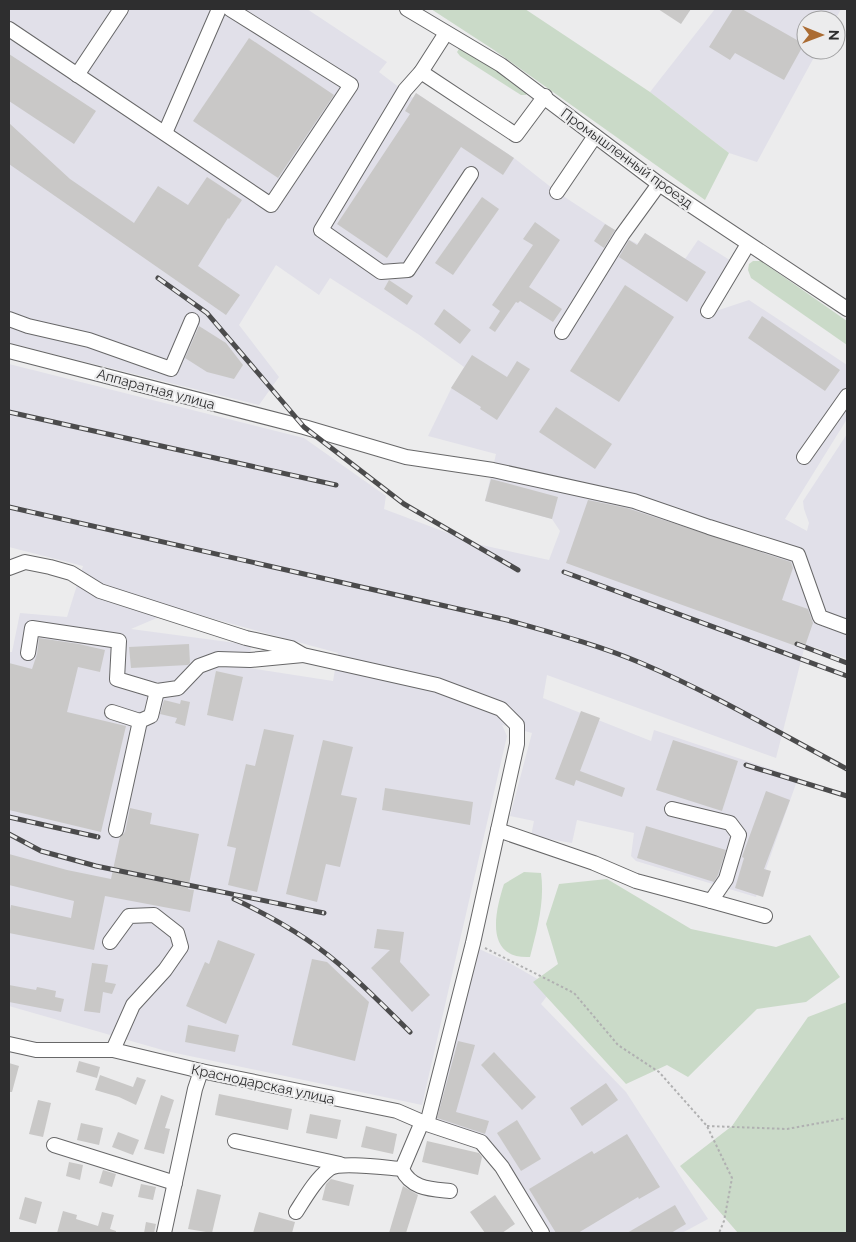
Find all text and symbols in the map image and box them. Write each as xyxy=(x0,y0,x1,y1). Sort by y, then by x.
north arrow xyxy=(796,10,846,60)
text: N xyxy=(826,30,842,41)
street label: Промышленный проезд xyxy=(558,105,696,211)
street label: Аппаратная улица xyxy=(95,366,217,412)
street label: Краснодарская улица xyxy=(190,1061,336,1107)

